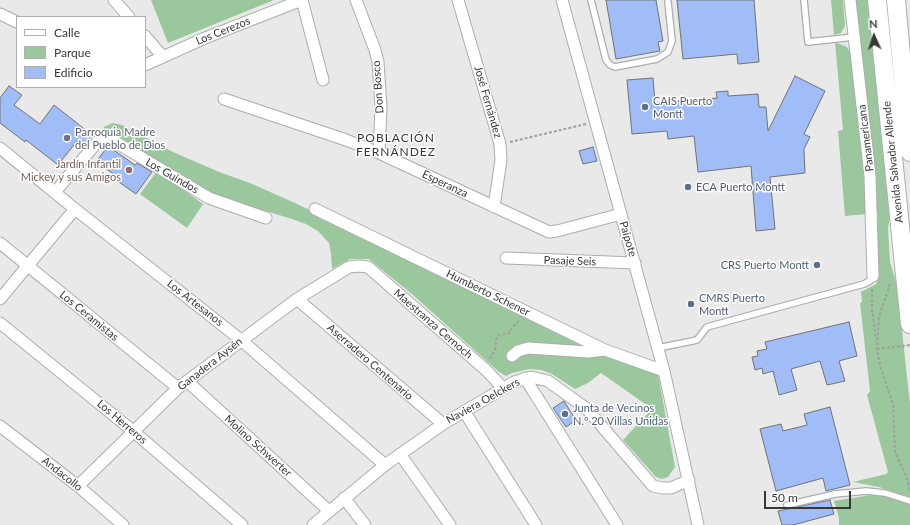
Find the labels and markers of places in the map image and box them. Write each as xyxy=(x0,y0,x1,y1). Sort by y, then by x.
place label: CAIS Puerto Montt xyxy=(653,94,712,120)
marker: CAIS Puerto Montt xyxy=(640,102,650,112)
place label: Parroquia Madre del Pueblo de Dios xyxy=(75,125,165,151)
marker: Parroquia Madre del Pueblo de Dios xyxy=(62,133,72,143)
place label: Jardín Infantil Mickey y sus Amigos xyxy=(21,157,121,183)
marker: Jardín Infantil Mickey y sus Amigos xyxy=(124,165,134,175)
place label: ECA Puerto Montt xyxy=(696,180,785,194)
marker: ECA Puerto Montt xyxy=(683,182,693,192)
place label: CRS Puerto Montt xyxy=(721,258,809,272)
marker: CRS Puerto Montt xyxy=(812,260,822,270)
place label: CMRS Puerto Montt xyxy=(699,291,765,317)
marker: CMRS Puerto Montt xyxy=(686,299,696,309)
place label: Junta de Vecinos N.º 20 Villas Unidas xyxy=(573,401,668,427)
marker: Junta de Vecinos N.º 20 Villas Unidas xyxy=(560,409,570,419)

